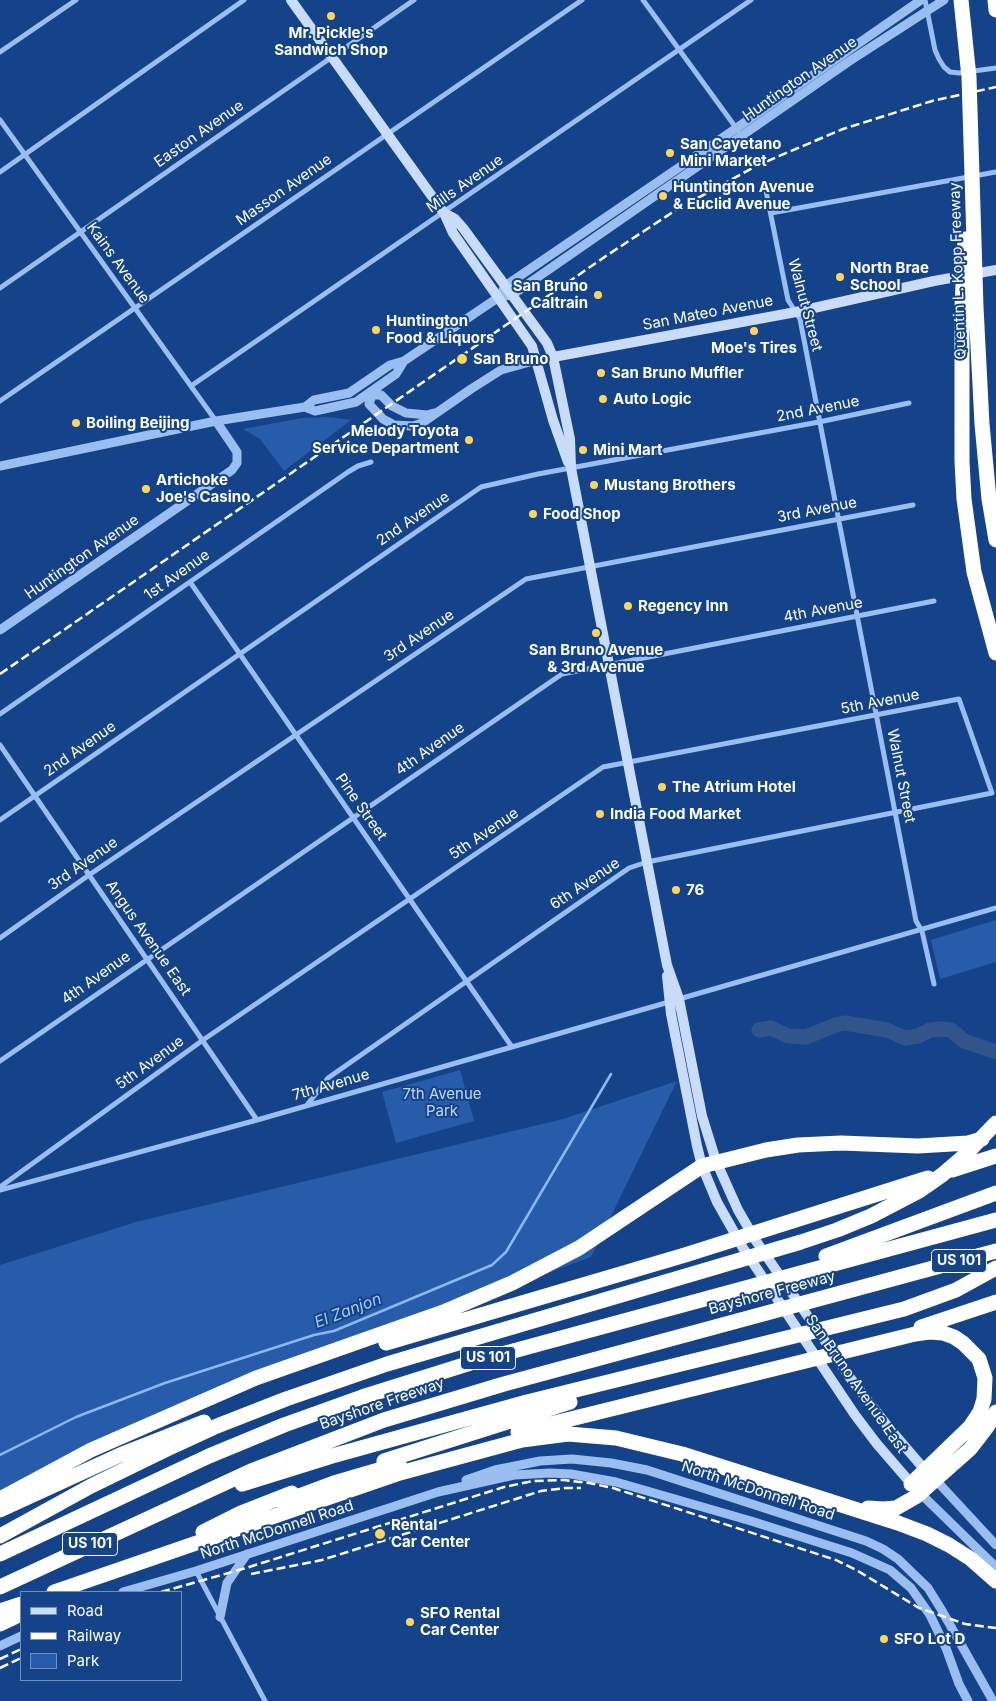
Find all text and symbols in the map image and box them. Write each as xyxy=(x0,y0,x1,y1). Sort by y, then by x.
marker: Mr. Pickle's Sandwich Shop xyxy=(325,10,337,22)
place label: Mr. Pickle's Sandwich Shop xyxy=(274,24,388,59)
street label: Huntington Avenue xyxy=(740,33,860,125)
street label: Easton Avenue xyxy=(151,97,247,171)
place label: San Cayetano Mini Market xyxy=(680,135,781,170)
marker: San Cayetano Mini Market xyxy=(664,147,676,159)
street label: Masson Avenue xyxy=(233,150,335,230)
street label: Mills Avenue xyxy=(423,151,507,217)
place label: Huntington Avenue & Euclid Avenue xyxy=(673,178,814,213)
street label: Quentin L. Kopp Freeway xyxy=(946,182,970,360)
marker: Huntington Avenue & Euclid Avenue xyxy=(657,190,669,202)
street label: Kains Avenue xyxy=(83,219,153,307)
street label: Walnut Street xyxy=(784,257,826,353)
place label: North Brae School xyxy=(850,259,929,294)
marker: North Brae School xyxy=(834,271,846,283)
place label: San Bruno Caltrain xyxy=(513,277,588,312)
marker: San Bruno Caltrain xyxy=(592,289,604,301)
street label: San Mateo Avenue xyxy=(641,292,775,334)
place label: Huntington Food & Liquors xyxy=(386,312,494,347)
marker: Huntington Food & Liquors xyxy=(370,324,382,336)
marker: Moe's Tires xyxy=(748,325,760,337)
place label: Moe's Tires xyxy=(711,339,797,357)
place label: San Bruno xyxy=(473,350,548,368)
marker: San Bruno xyxy=(455,352,469,366)
place label: San Bruno Muffler xyxy=(611,364,744,382)
marker: San Bruno Muffler xyxy=(595,367,607,379)
place label: Auto Logic xyxy=(613,390,692,408)
street label: 2nd Avenue xyxy=(775,392,861,426)
marker: Auto Logic xyxy=(597,393,609,405)
place label: Boiling Beijing xyxy=(86,414,190,432)
marker: Boiling Beijing xyxy=(70,417,82,429)
place label: Melody Toyota Service Department xyxy=(312,422,459,457)
marker: Melody Toyota Service Department xyxy=(463,434,475,446)
place label: Mini Mart xyxy=(593,441,663,459)
marker: Mini Mart xyxy=(577,444,589,456)
place label: Artichoke Joe's Casino xyxy=(156,471,250,506)
place label: Mustang Brothers xyxy=(604,476,736,494)
marker: Mustang Brothers xyxy=(588,479,600,491)
marker: Artichoke Joe's Casino xyxy=(140,483,152,495)
street label: 2nd Avenue xyxy=(373,488,453,550)
street label: 3rd Avenue xyxy=(776,493,858,527)
place label: Food Shop xyxy=(543,505,621,523)
marker: Food Shop xyxy=(527,508,539,520)
street label: Huntington Avenue xyxy=(22,511,142,603)
street label: 1st Avenue xyxy=(141,546,213,604)
street label: 4th Avenue xyxy=(782,593,864,627)
place label: Regency Inn xyxy=(638,597,728,615)
marker: Regency Inn xyxy=(622,600,634,612)
street label: 3rd Avenue xyxy=(380,606,458,666)
marker: San Bruno Avenue & 3rd Avenue xyxy=(590,627,602,639)
place label: San Bruno Avenue & 3rd Avenue xyxy=(529,641,663,676)
street label: 5th Avenue xyxy=(839,686,921,718)
street label: 2nd Avenue xyxy=(40,718,120,780)
street label: 4th Avenue xyxy=(392,719,468,779)
street label: Walnut Street xyxy=(883,728,919,824)
street label: Pine Street xyxy=(331,770,391,844)
place label: The Atrium Hotel xyxy=(672,778,796,796)
marker: The Atrium Hotel xyxy=(656,781,668,793)
street label: 5th Avenue xyxy=(446,804,522,864)
place label: India Food Market xyxy=(610,805,741,823)
marker: India Food Market xyxy=(594,808,606,820)
street label: 3rd Avenue xyxy=(45,833,121,895)
street label: 6th Avenue xyxy=(547,854,623,914)
street label: Angus Avenue East xyxy=(101,877,195,999)
place label: 76 xyxy=(686,881,704,899)
marker: 76 xyxy=(670,884,682,896)
street label: 4th Avenue xyxy=(58,948,134,1008)
street label: 5th Avenue xyxy=(112,1032,188,1094)
street label: 7th Avenue xyxy=(290,1065,372,1105)
park label: 7th Avenue Park xyxy=(402,1085,482,1120)
road number: US 101 xyxy=(932,1250,986,1272)
street label: Bayshore Freeway xyxy=(707,1267,837,1319)
water label: El Zanjon xyxy=(312,1289,384,1333)
street label: San Bruno Avenue East xyxy=(801,1311,911,1457)
road number: US 101 xyxy=(460,1346,516,1370)
street label: Bayshore Freeway xyxy=(317,1374,447,1434)
street label: North McDonnell Road xyxy=(679,1458,837,1524)
street label: North McDonnell Road xyxy=(198,1497,356,1563)
place label: Rental Car Center xyxy=(391,1516,470,1551)
marker: Rental Car Center xyxy=(373,1527,387,1541)
road number: US 101 xyxy=(62,1532,118,1556)
legend xyxy=(20,1591,182,1681)
text: Road xyxy=(67,1601,103,1620)
place label: SFO Rental Car Center xyxy=(420,1604,500,1639)
marker: SFO Rental Car Center xyxy=(404,1616,416,1628)
text: Railway xyxy=(67,1626,121,1645)
place label: SFO Lot D xyxy=(894,1630,965,1648)
marker: SFO Lot D xyxy=(878,1633,890,1645)
text: Park xyxy=(67,1651,99,1670)

